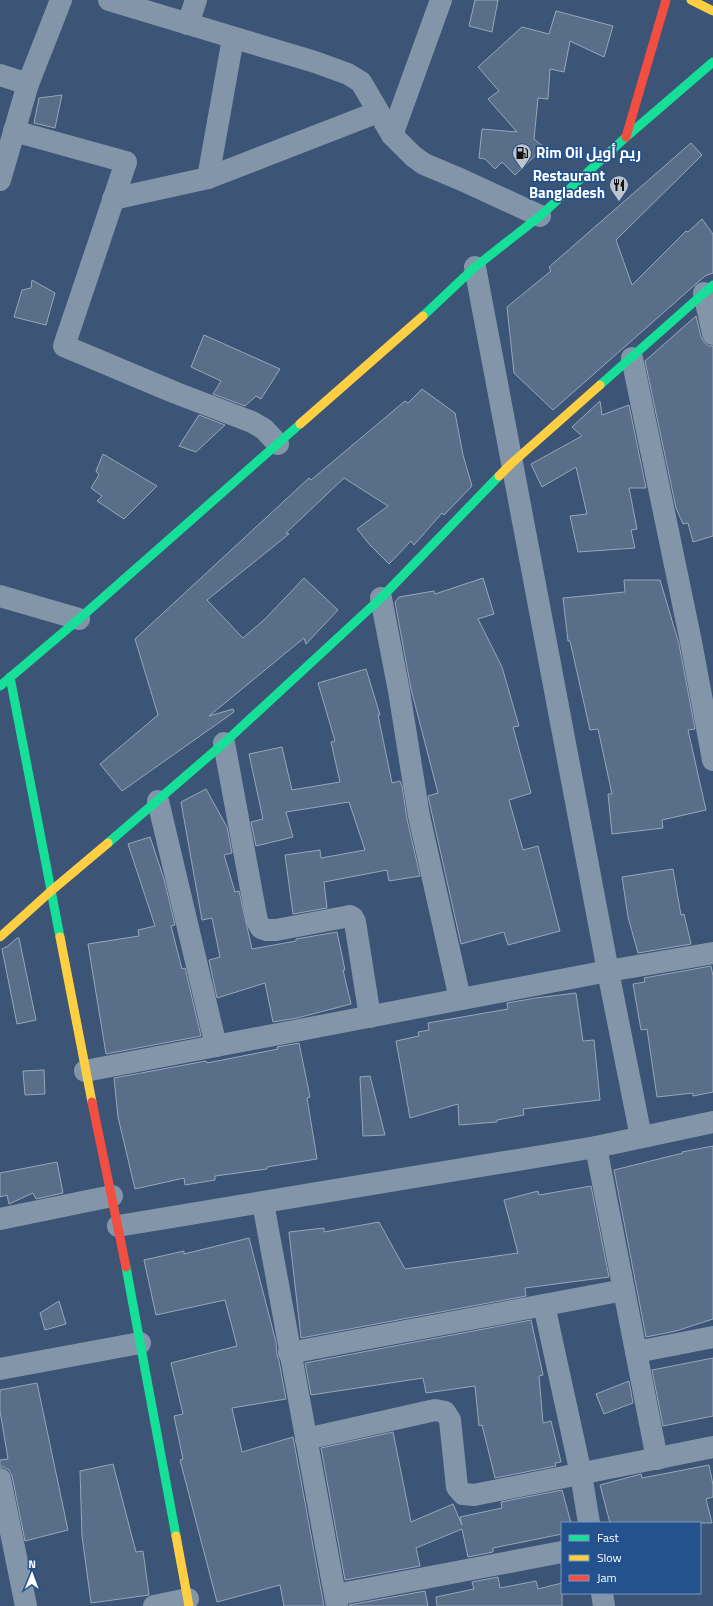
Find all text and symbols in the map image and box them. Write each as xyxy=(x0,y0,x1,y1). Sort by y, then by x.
place label: Rim Oil ريم أويل xyxy=(536,141,641,164)
fuel station icon: Rim Oil ريم أويل xyxy=(511,142,533,170)
place label: Restaurant Bangladesh xyxy=(529,164,606,204)
restaurant icon: Restaurant Bangladesh xyxy=(608,174,630,202)
legend xyxy=(561,1522,701,1594)
text: Fast xyxy=(597,1528,620,1547)
text: Slow xyxy=(597,1548,622,1567)
north arrow xyxy=(12,1554,52,1594)
text: N xyxy=(28,1556,36,1572)
text: Jam xyxy=(597,1568,617,1587)

